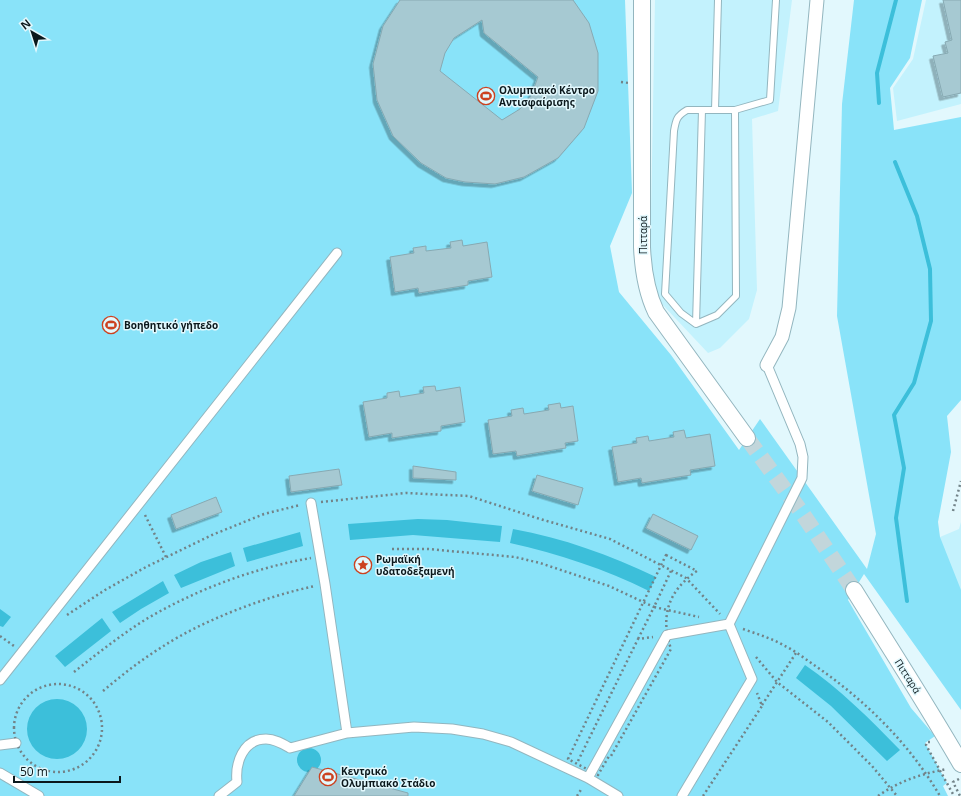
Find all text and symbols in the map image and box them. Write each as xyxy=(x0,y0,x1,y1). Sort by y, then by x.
north arrow xyxy=(12,12,52,52)
text: N xyxy=(17,15,34,32)
place label: Ολυμπιακό Κέντρο Αντισφαίρισης xyxy=(499,83,595,109)
sports icon: Ολυμπιακό Κέντρο Αντισφαίρισης xyxy=(476,86,496,106)
street label: Πιτταρά xyxy=(636,216,650,254)
sports icon: Βοηθητικό γήπεδο xyxy=(101,315,121,335)
place label: Βοηθητικό γήπεδο xyxy=(124,318,218,332)
place label: Ρωμαϊκή υδατοδεξαμενή xyxy=(376,552,455,578)
place icon: Ρωμαϊκή υδατοδεξαμενή xyxy=(353,555,373,575)
street label: Πιτταρά xyxy=(892,656,924,696)
scale bar xyxy=(14,758,120,784)
text: 50 m xyxy=(20,763,48,780)
place label: Κεντρικό Ολυμπιακό Στάδιο xyxy=(341,764,435,790)
sports icon: Κεντρικό Ολυμπιακό Στάδιο xyxy=(318,767,338,787)

